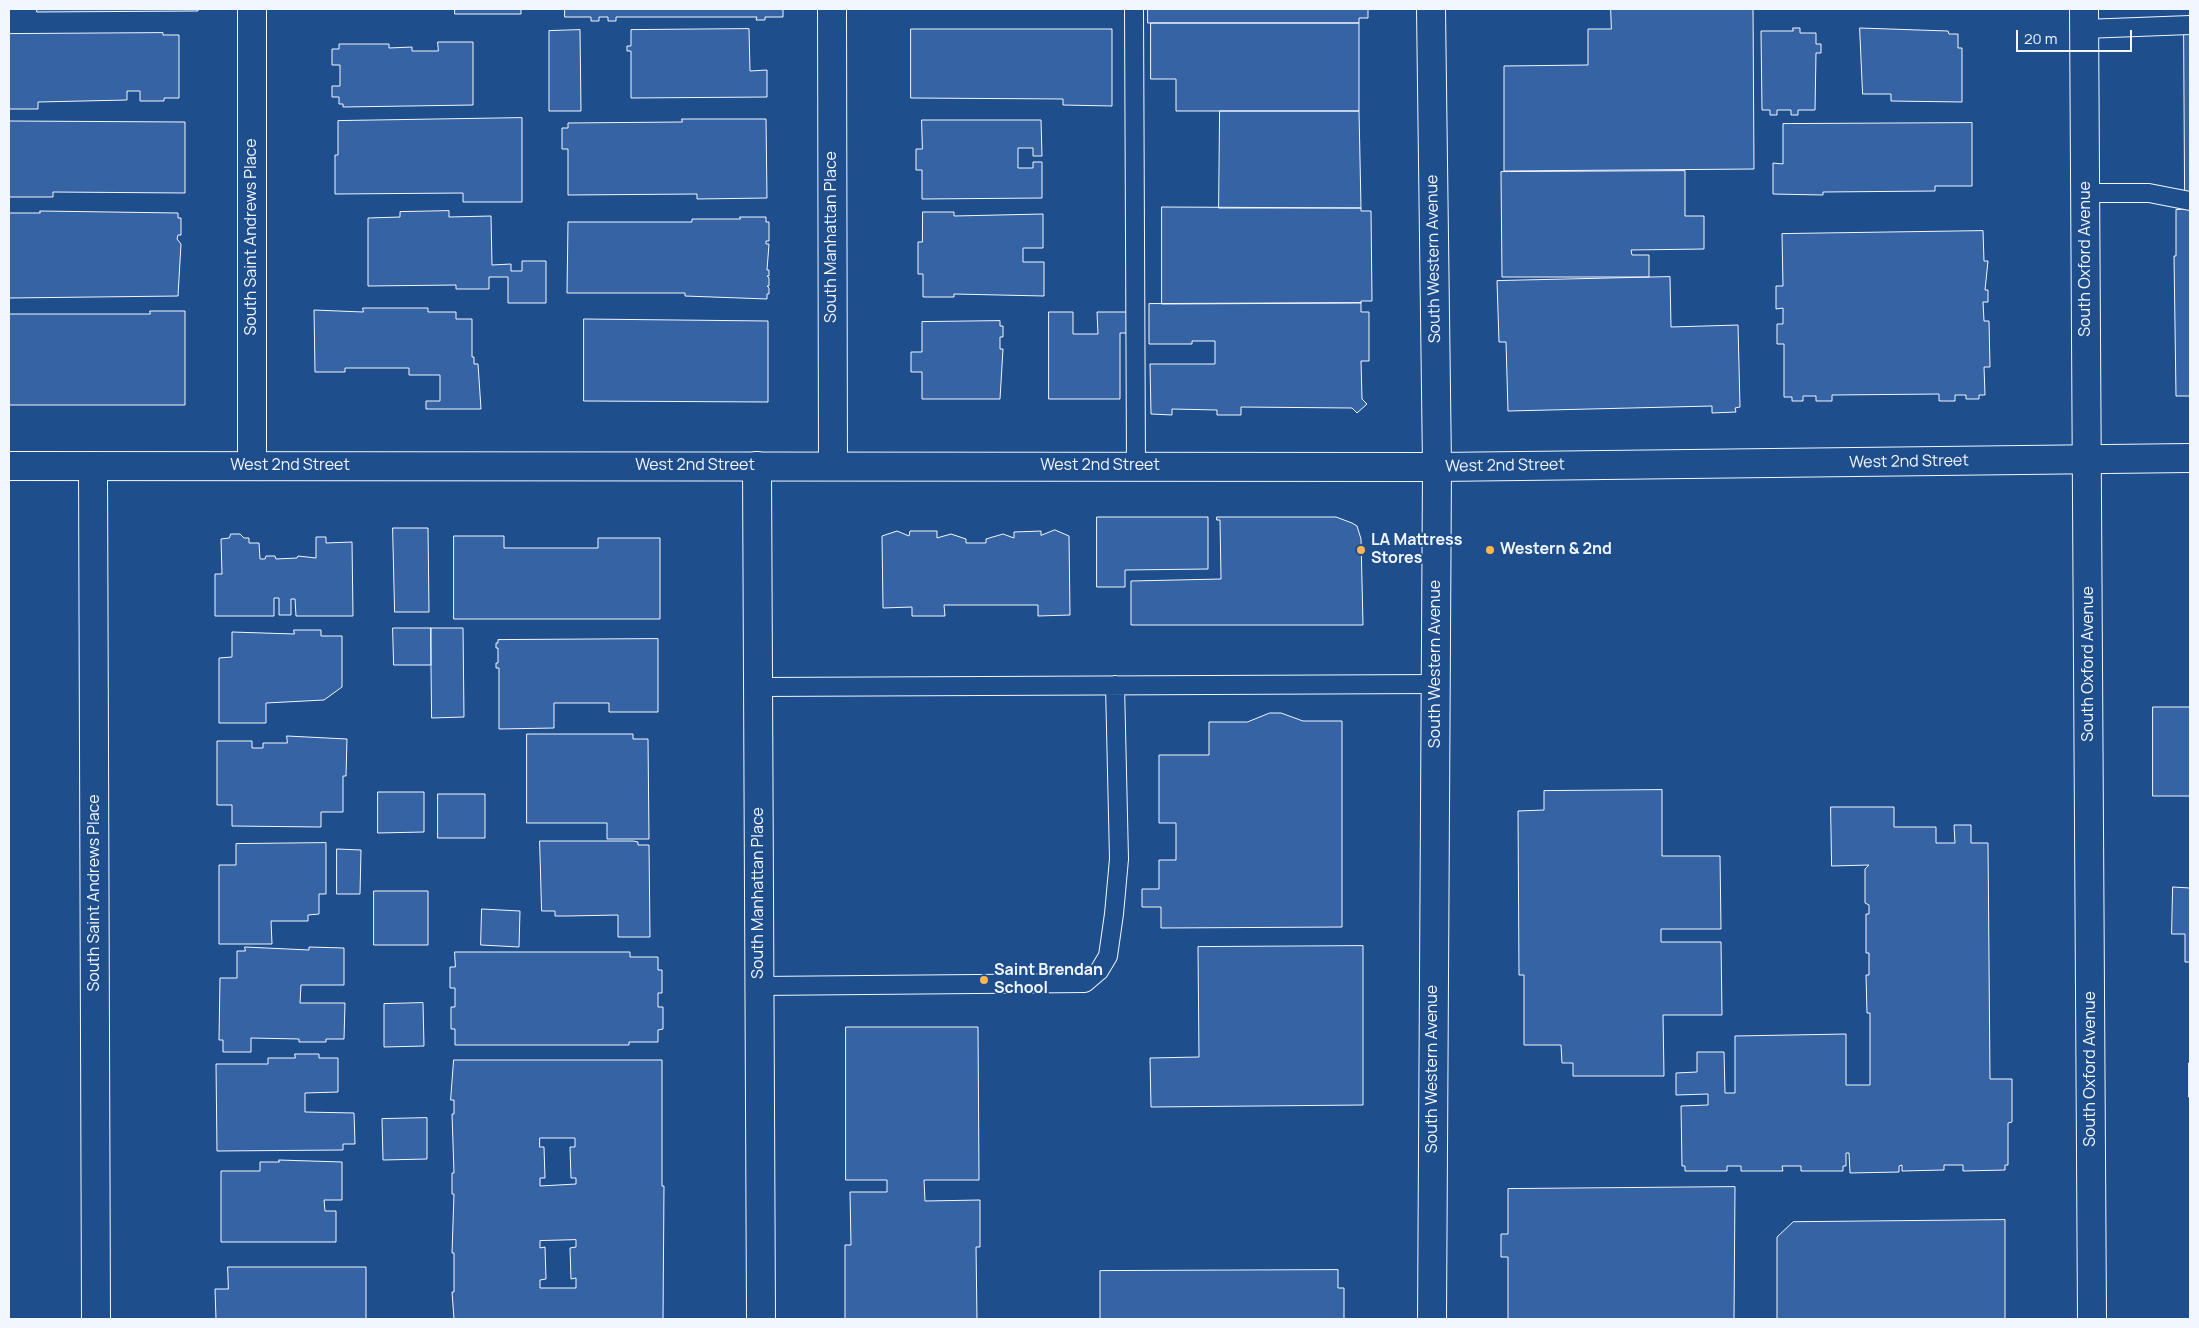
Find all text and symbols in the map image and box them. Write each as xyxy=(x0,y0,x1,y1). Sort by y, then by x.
scale bar xyxy=(2019,20,2135,52)
text: 20 m xyxy=(2024,28,2057,49)
street label: South Saint Andrews Place xyxy=(242,138,262,336)
street label: South Manhattan Place xyxy=(822,151,842,323)
street label: South Western Avenue xyxy=(1423,175,1445,343)
street label: South Oxford Avenue xyxy=(2076,181,2096,337)
street label: West 2nd Street xyxy=(1849,451,1969,473)
street label: West 2nd Street xyxy=(1445,455,1565,477)
street label: West 2nd Street xyxy=(230,456,350,476)
street label: West 2nd Street xyxy=(635,456,755,476)
street label: West 2nd Street xyxy=(1040,456,1160,476)
place label: LA Mattress Stores xyxy=(1371,531,1462,569)
place label: Western & 2nd xyxy=(1500,540,1612,560)
marker: LA Mattress Stores xyxy=(1355,544,1367,556)
marker: Western & 2nd xyxy=(1484,544,1496,556)
street label: South Western Avenue xyxy=(1426,580,1446,748)
street label: South Oxford Avenue xyxy=(2079,586,2099,742)
street label: South Saint Andrews Place xyxy=(85,794,105,992)
street label: South Manhattan Place xyxy=(749,807,769,979)
place label: Saint Brendan School xyxy=(994,961,1103,999)
marker: Saint Brendan School xyxy=(978,974,990,986)
street label: South Western Avenue xyxy=(1423,985,1443,1153)
street label: South Oxford Avenue xyxy=(2081,991,2101,1147)

